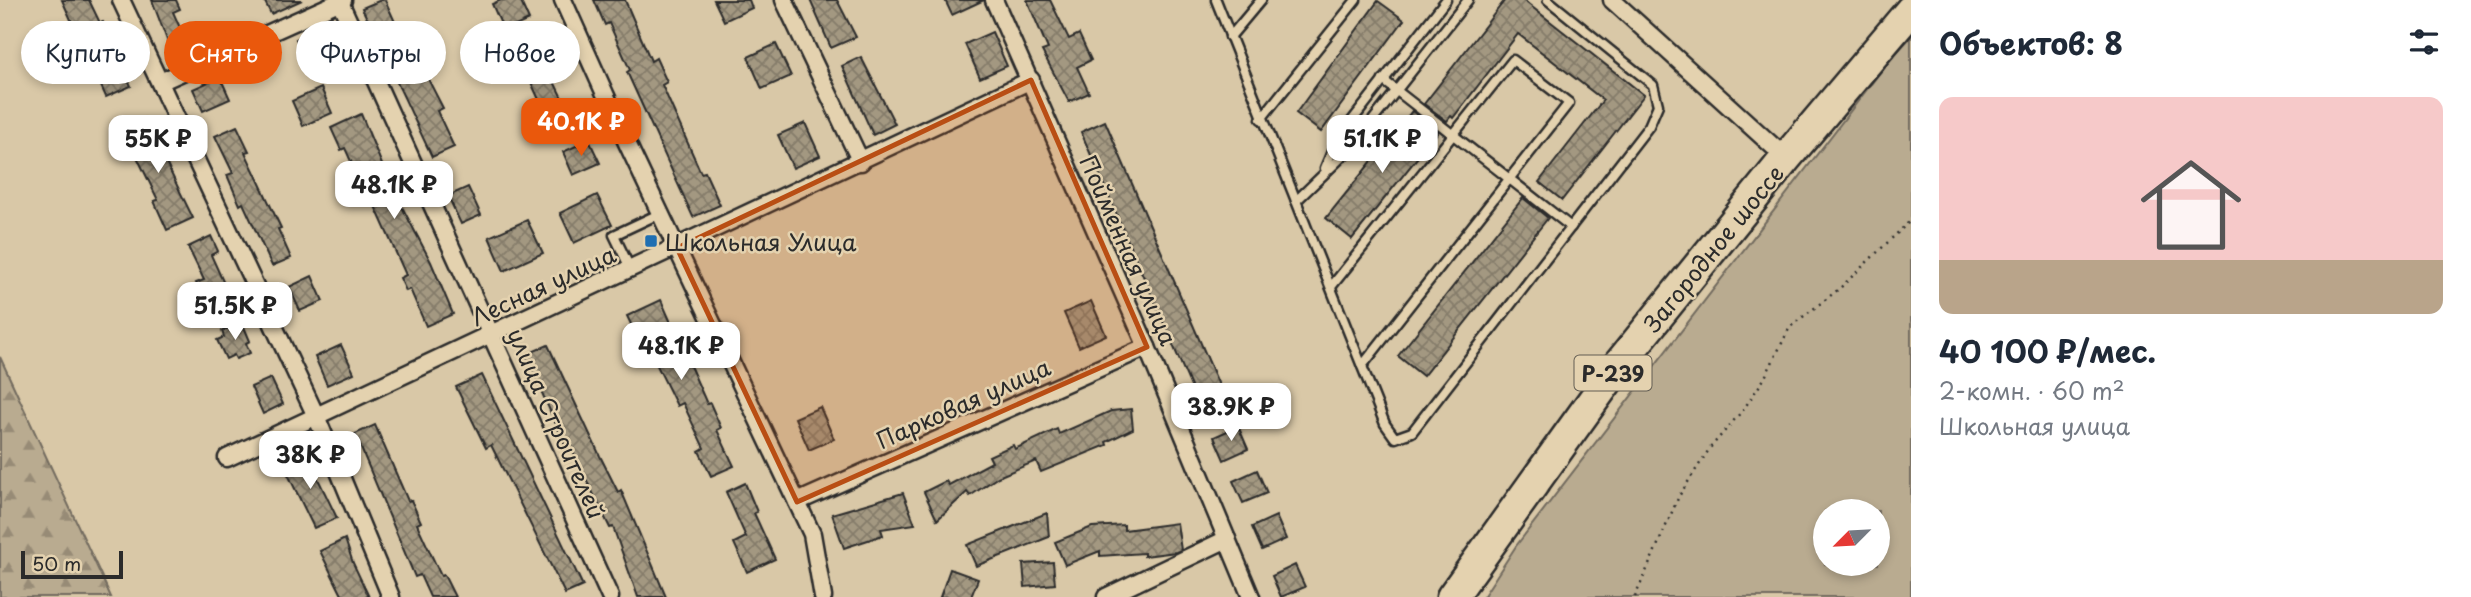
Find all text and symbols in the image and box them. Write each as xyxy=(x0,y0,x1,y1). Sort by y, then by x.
text: Объектов: 8 xyxy=(1939,20,2123,65)
chip: Купить xyxy=(21,21,150,84)
chip: Снять xyxy=(164,21,282,84)
chip: Фильтры xyxy=(296,21,446,84)
chip: Новое xyxy=(460,21,580,84)
icon: filters xyxy=(2405,23,2443,61)
pin: 40.1K ₽ xyxy=(516,99,646,158)
text: 40.1K ₽ xyxy=(537,103,625,138)
pin: 55K ₽ xyxy=(109,116,207,175)
pin: 51.1K ₽ xyxy=(1317,116,1447,175)
text: 55K ₽ xyxy=(125,120,191,155)
text: 51.1K ₽ xyxy=(1343,120,1421,155)
icon: home xyxy=(2128,142,2254,268)
street label: Пойменная улица xyxy=(1071,149,1187,351)
street label: Загородное шоссе xyxy=(1634,157,1792,339)
pin: 48.1K ₽ xyxy=(329,162,459,221)
text: 48.1K ₽ xyxy=(351,166,437,201)
place label: Школьная Улица xyxy=(665,224,857,259)
marker: Школьная Улица xyxy=(643,233,659,249)
street label: Лесная улица xyxy=(465,236,622,334)
pin: 51.5K ₽ xyxy=(170,282,300,342)
text: 51.5K ₽ xyxy=(193,287,277,322)
street label: улица Строителей xyxy=(499,322,615,524)
pin: 48.1K ₽ xyxy=(616,322,746,382)
text: 48.1K ₽ xyxy=(638,327,724,362)
text: 40 100 ₽/мес. xyxy=(1939,328,2156,373)
street label: Парковая улица xyxy=(870,349,1056,457)
road number: Р-239 xyxy=(1574,356,1652,390)
text: 2-комн. · 60 m² xyxy=(1939,373,2125,408)
pin: 38.9K ₽ xyxy=(1166,384,1296,443)
text: 38.9K ₽ xyxy=(1187,388,1275,423)
text: Школьная улица xyxy=(1939,408,2130,443)
pin: 38K ₽ xyxy=(261,432,359,491)
text: 38K ₽ xyxy=(275,436,345,471)
north arrow xyxy=(1813,499,1890,576)
map controls xyxy=(1813,499,1890,576)
scale bar xyxy=(21,548,122,580)
text: 50 m xyxy=(32,549,81,577)

